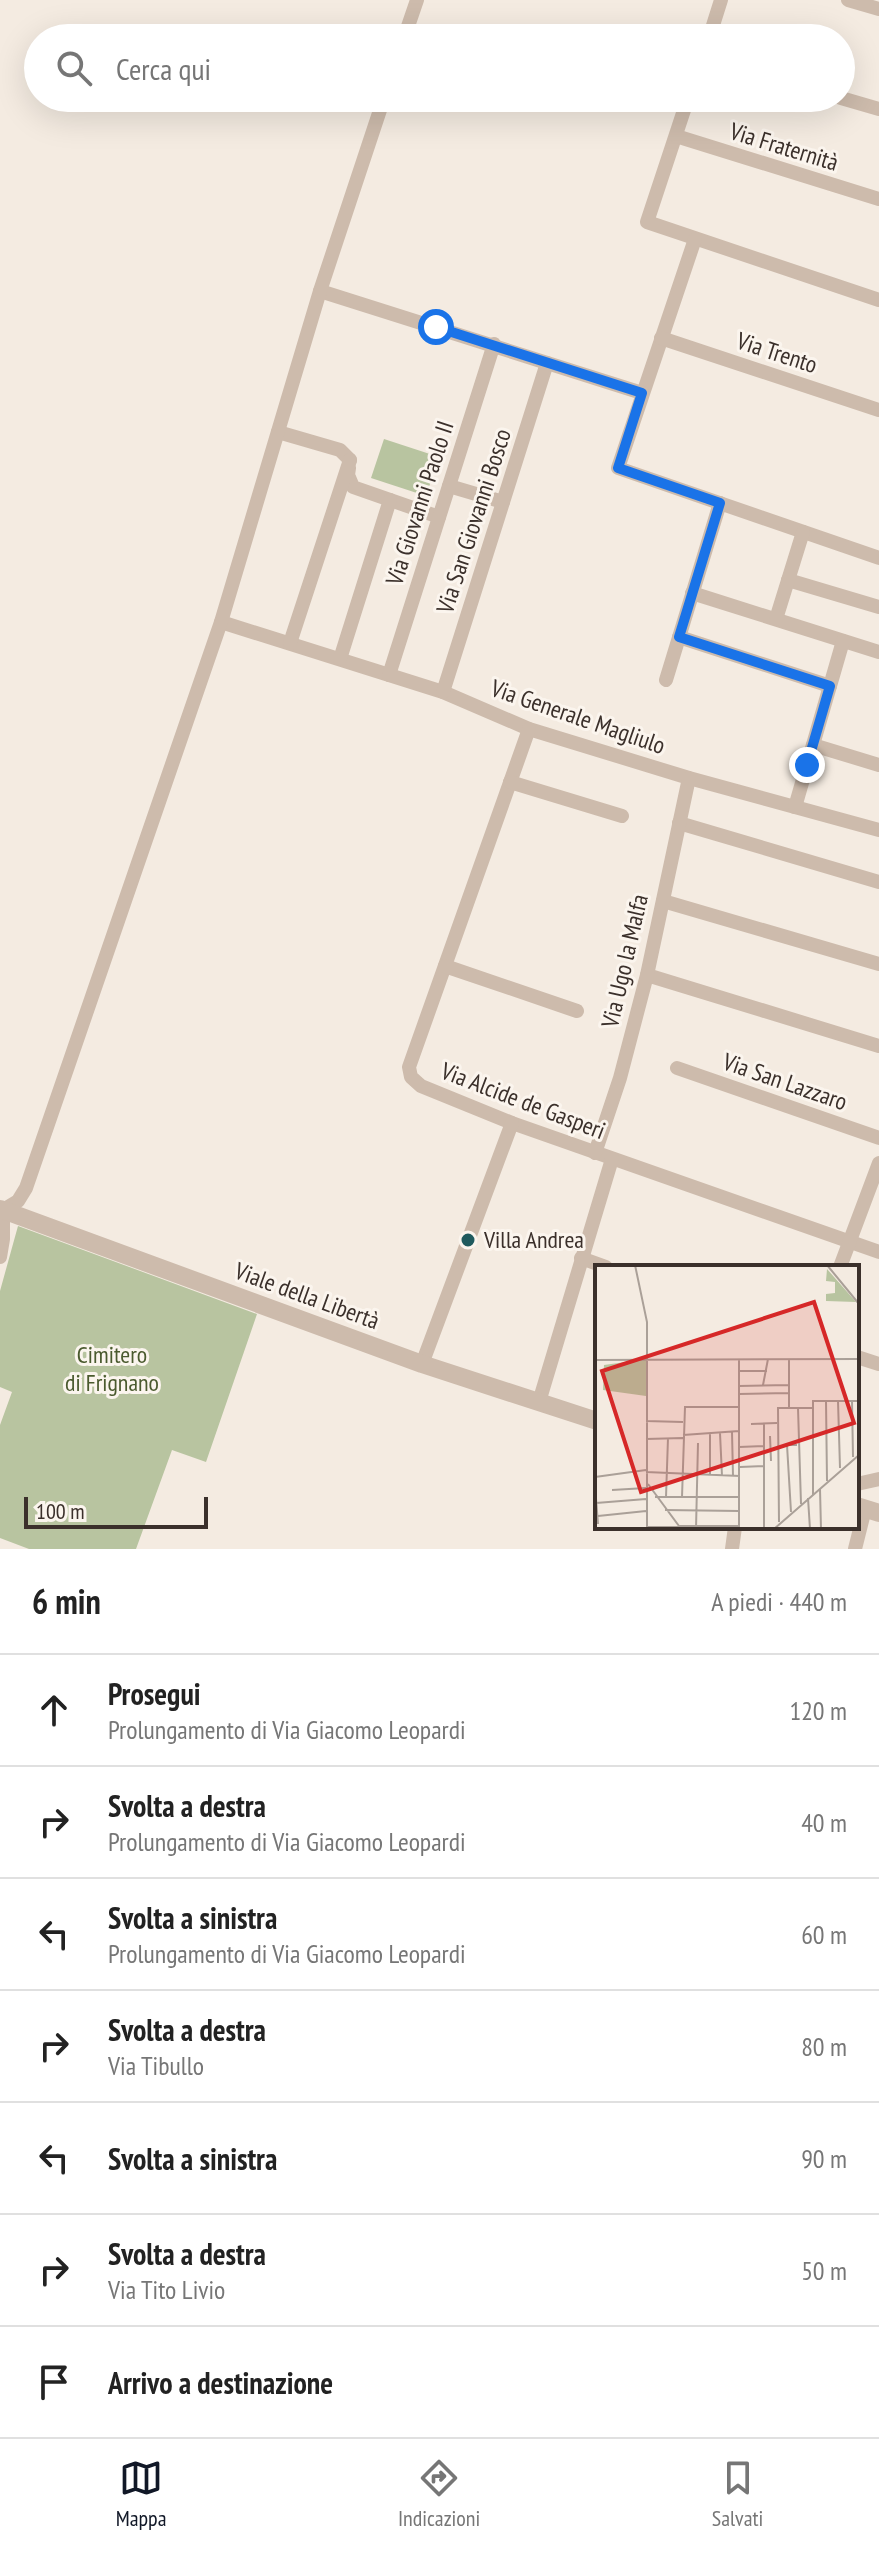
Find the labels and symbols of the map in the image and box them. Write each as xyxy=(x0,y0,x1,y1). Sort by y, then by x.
street label: Via Fraternità xyxy=(725,115,842,178)
route start xyxy=(418,309,454,345)
street label: Via Trento xyxy=(732,325,821,380)
street label: Via Giovanni Paolo II xyxy=(378,417,461,590)
street label: Via San Giovanni Bosco xyxy=(429,425,518,618)
street label: Via Generale Magliulo xyxy=(486,672,669,761)
route end xyxy=(789,747,825,783)
street label: Via Ugo la Malfa xyxy=(594,891,655,1032)
street label: Via San Lazzaro xyxy=(718,1045,851,1117)
street label: Via Alcide de Gasperi xyxy=(436,1055,610,1146)
place label: Villa Andrea xyxy=(483,1224,584,1255)
marker: Villa Andrea xyxy=(459,1231,477,1249)
street label: Viale della Libertà xyxy=(230,1255,384,1336)
inset map xyxy=(595,1265,859,1529)
park label: Cimitero di Frignano xyxy=(65,1339,159,1398)
scale bar xyxy=(24,1493,208,1529)

